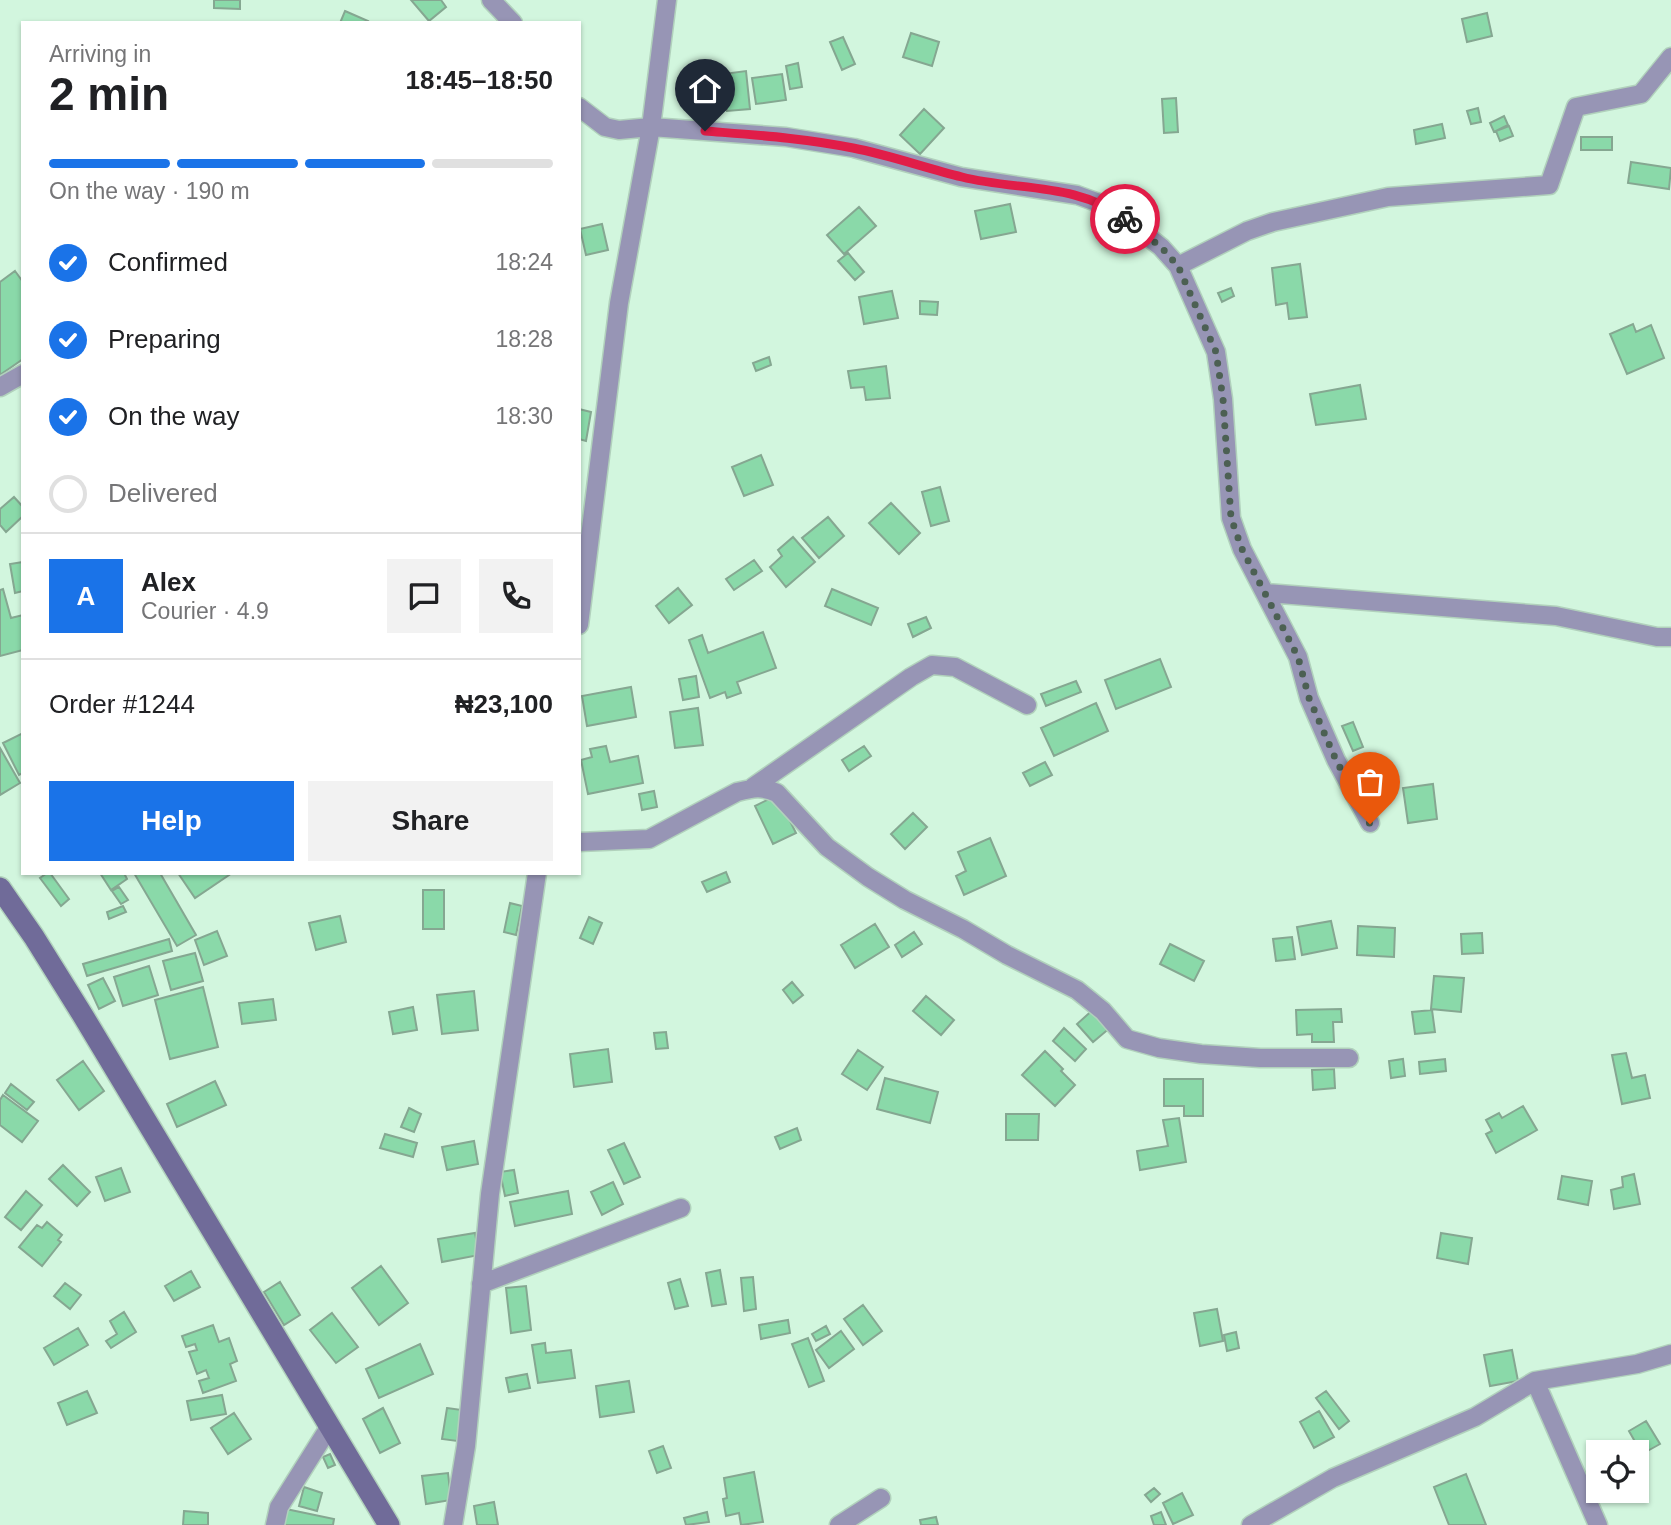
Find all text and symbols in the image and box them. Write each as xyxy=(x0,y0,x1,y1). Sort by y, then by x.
text: Arriving in xyxy=(49,41,151,67)
pin xyxy=(675,59,735,131)
text: 18:45–18:50 xyxy=(406,65,553,95)
text: 2 min xyxy=(49,68,169,120)
icon: home xyxy=(686,70,724,108)
text: On the way · 190 m xyxy=(49,178,250,204)
courier xyxy=(1090,184,1160,254)
icon: bike xyxy=(1106,200,1144,238)
icon: check xyxy=(49,244,87,282)
text: Confirmed xyxy=(108,247,228,277)
text: 18:24 xyxy=(495,249,553,275)
icon: check xyxy=(49,321,87,359)
text: Preparing xyxy=(108,324,221,354)
text: 18:28 xyxy=(495,326,553,352)
icon: check xyxy=(49,398,87,436)
text: On the way xyxy=(108,401,240,431)
text: 18:30 xyxy=(495,403,553,429)
text: Delivered xyxy=(108,478,218,508)
button: chat xyxy=(387,559,461,633)
button: phone xyxy=(479,559,553,633)
text: Alex xyxy=(141,567,196,597)
text: A xyxy=(77,581,95,611)
text: Courier · 4.9 xyxy=(141,598,269,624)
text: Order #1244 xyxy=(49,689,195,719)
text: ₦23,100 xyxy=(455,689,553,719)
pin xyxy=(1340,752,1400,824)
icon: bag xyxy=(1351,763,1389,801)
button: Help xyxy=(49,781,294,861)
button: Share xyxy=(308,781,553,861)
map controls xyxy=(1586,1440,1649,1503)
button: locate xyxy=(1586,1440,1649,1503)

